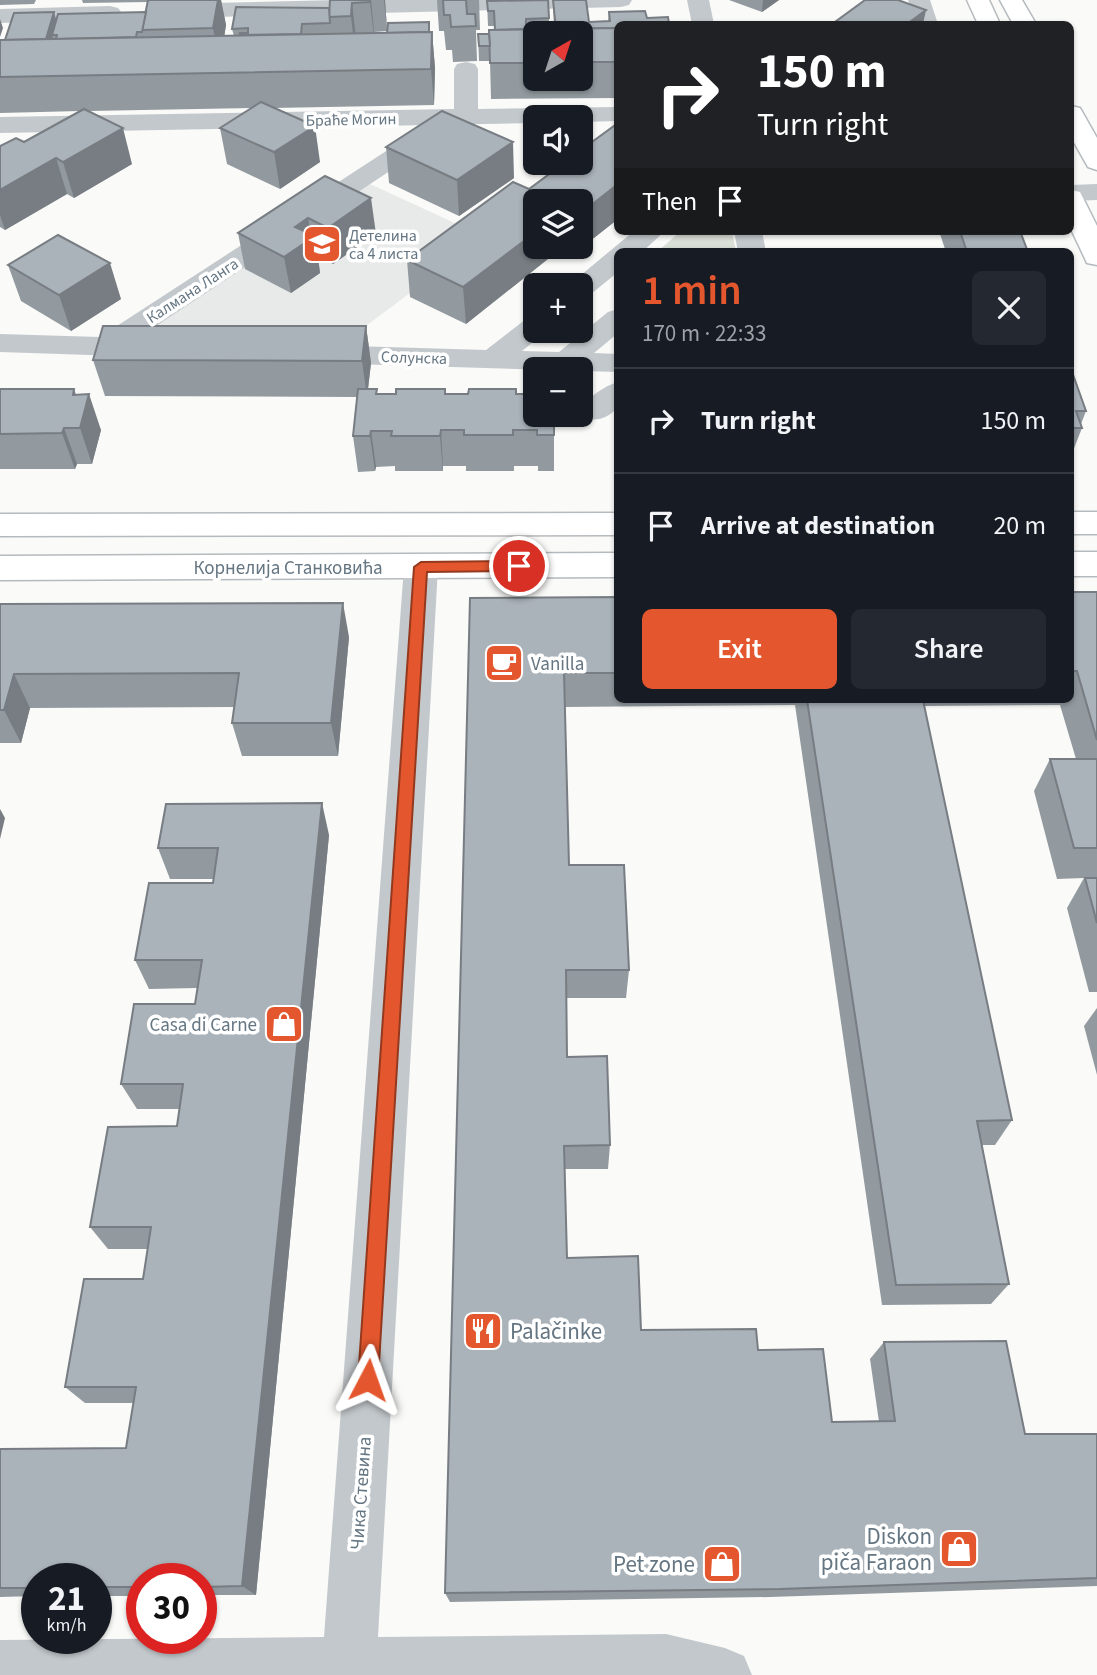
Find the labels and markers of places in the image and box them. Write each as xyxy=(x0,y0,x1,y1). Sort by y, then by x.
school or university icon: Детелина са 4 листа xyxy=(301,223,343,265)
place label: Детелина са 4 листа xyxy=(349,225,418,265)
pin xyxy=(489,536,549,596)
cafe icon: Vanilla xyxy=(483,642,525,684)
place label: Vanilla xyxy=(531,651,584,678)
shop icon: Casa di Carne xyxy=(263,1003,305,1045)
place label: Casa di Carne xyxy=(149,1012,257,1039)
restaurant icon: Palačinke xyxy=(462,1310,504,1352)
place label: Palačinke xyxy=(510,1315,602,1348)
place label: Diskon piča Faraon xyxy=(821,1520,932,1579)
shop icon: Diskon piča Faraon xyxy=(938,1528,980,1570)
shop icon: Pet zone xyxy=(701,1543,743,1585)
place label: Pet zone xyxy=(613,1548,695,1581)

